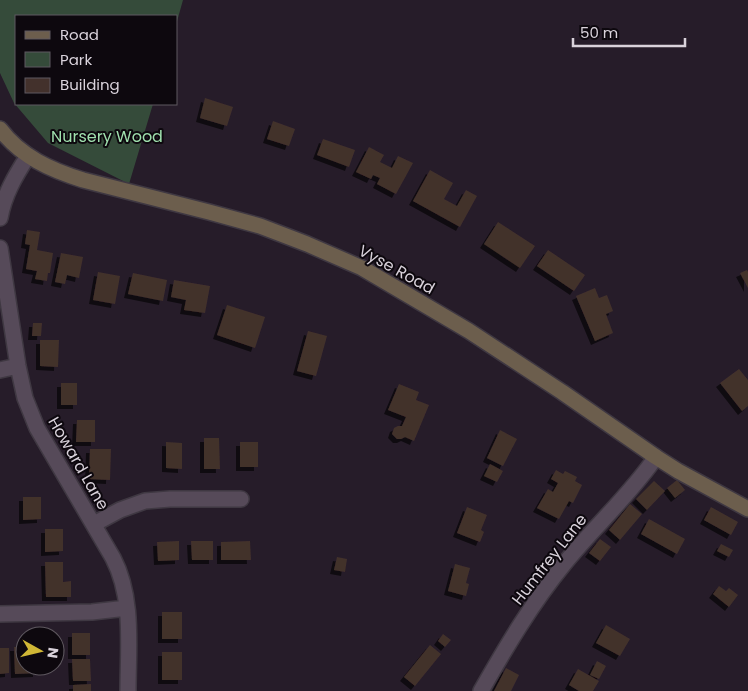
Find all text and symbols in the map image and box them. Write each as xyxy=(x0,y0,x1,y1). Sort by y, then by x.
legend xyxy=(15,15,178,105)
scale bar xyxy=(573,15,686,47)
text: 50 m xyxy=(580,22,618,43)
text: Road xyxy=(60,24,99,45)
text: Park xyxy=(60,49,92,70)
text: Building xyxy=(60,74,120,95)
park label: Nursery Wood xyxy=(51,125,163,148)
street label: Vyse Road xyxy=(354,239,439,300)
street label: Howard Lane xyxy=(43,412,115,514)
street label: Humfrey Lane xyxy=(506,509,592,610)
north arrow xyxy=(15,626,65,676)
text: N xyxy=(42,646,64,659)

